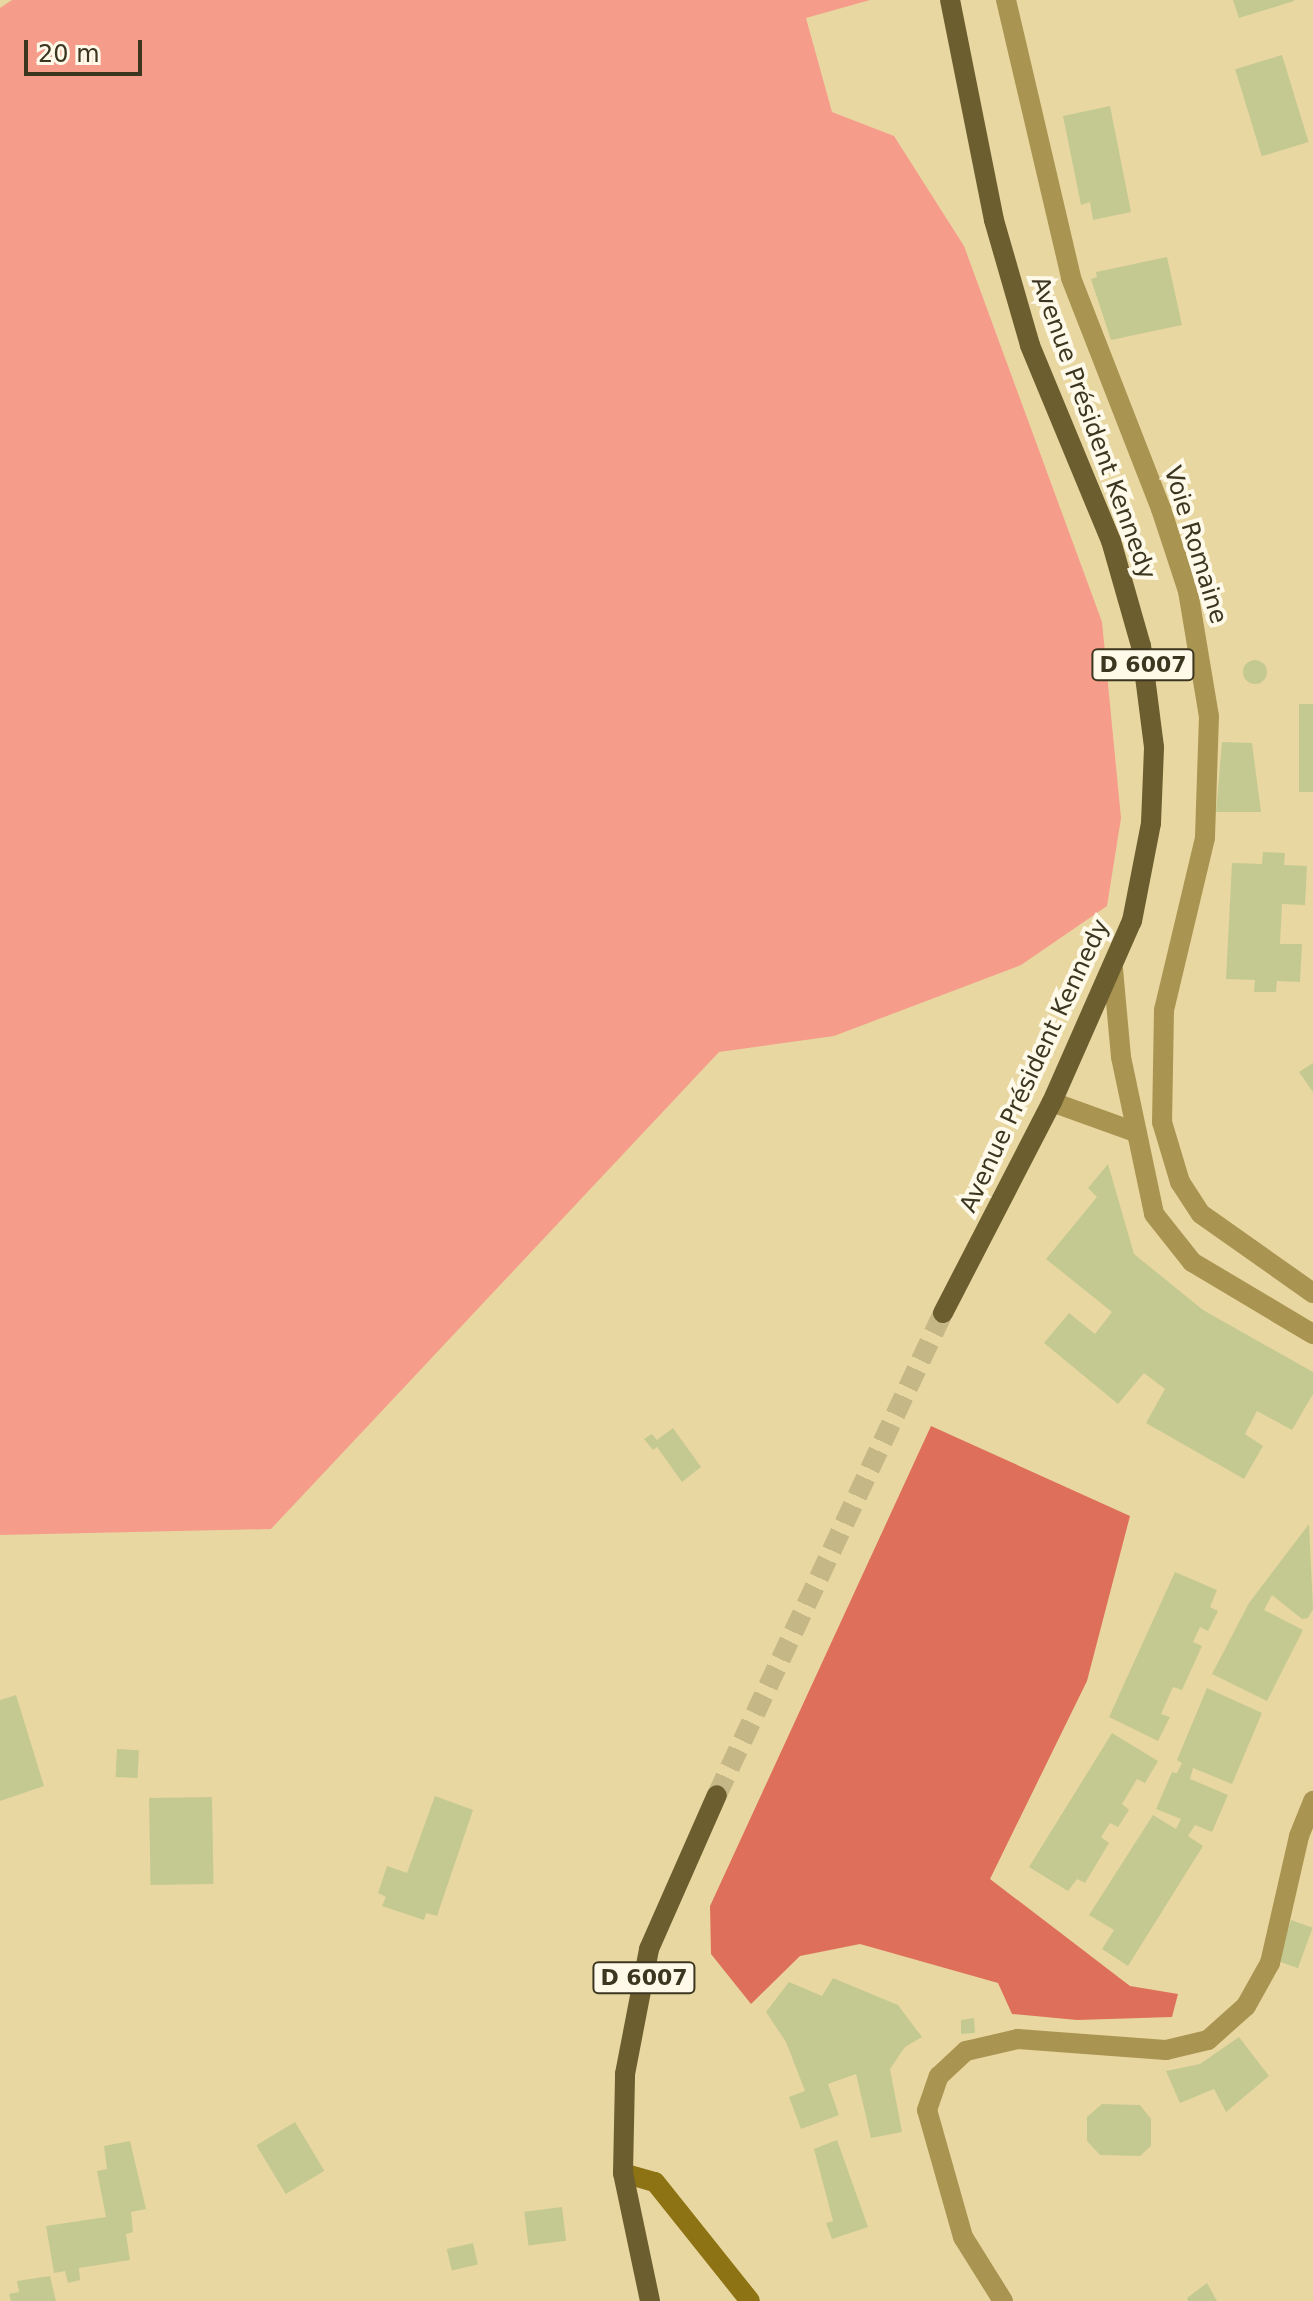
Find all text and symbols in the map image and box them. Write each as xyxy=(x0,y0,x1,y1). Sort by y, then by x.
scale bar xyxy=(28,24,146,74)
text: 20 m xyxy=(38,40,100,68)
street label: Avenue Président Kennedy xyxy=(1025,273,1161,583)
street label: Voie Romaine xyxy=(1157,463,1233,627)
road number: D 6007 xyxy=(1091,647,1195,683)
street label: Avenue Président Kennedy xyxy=(954,915,1116,1217)
road number: D 6007 xyxy=(592,1960,696,1996)

